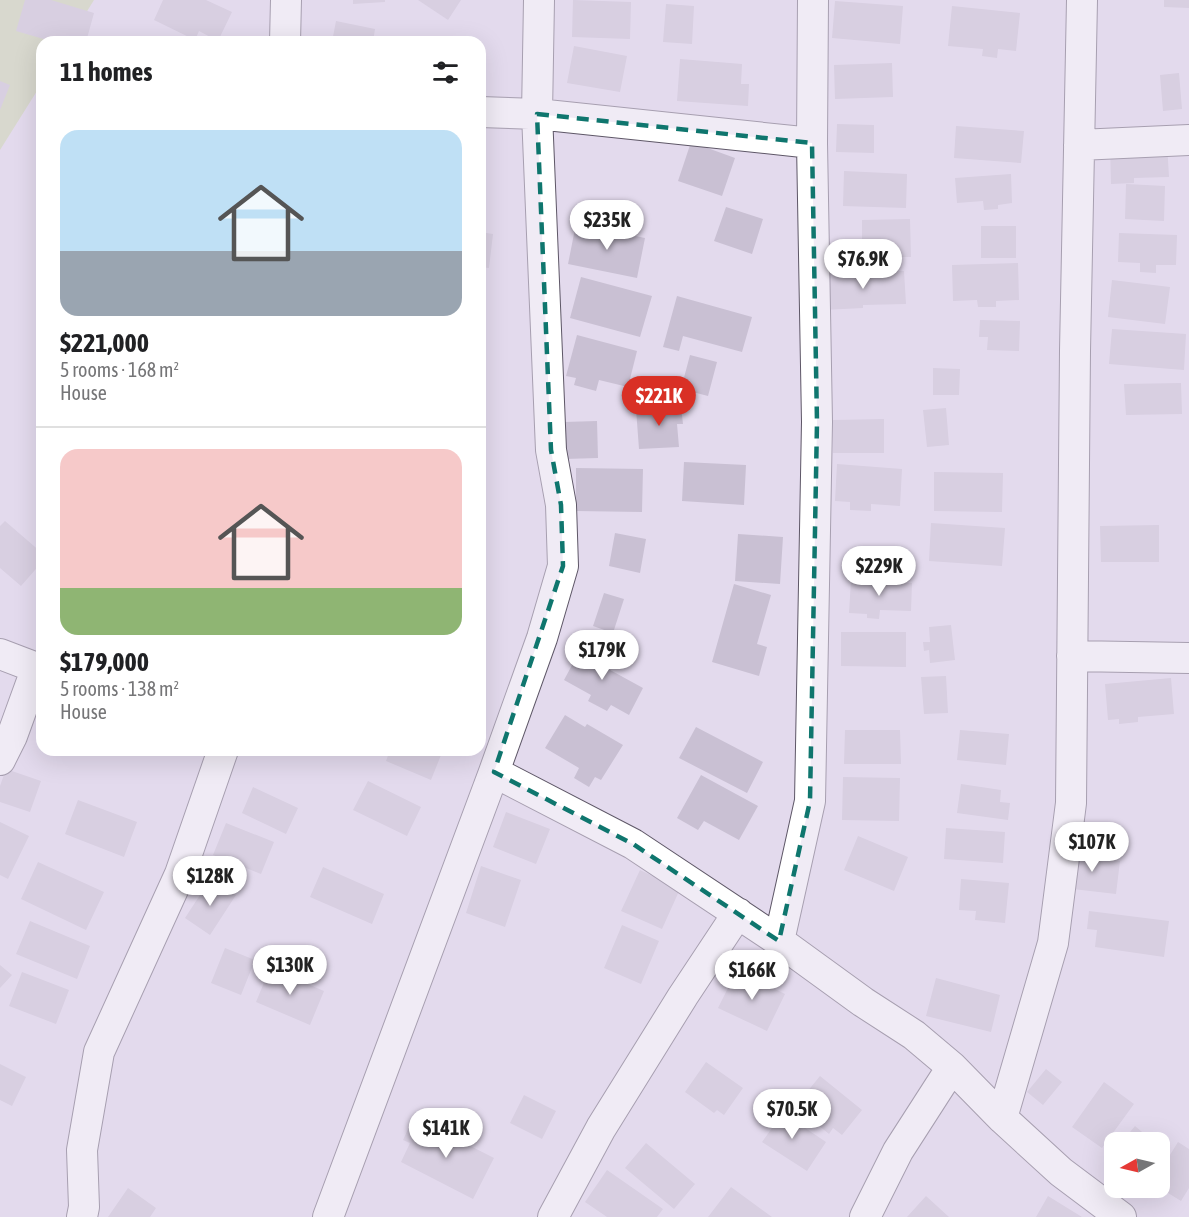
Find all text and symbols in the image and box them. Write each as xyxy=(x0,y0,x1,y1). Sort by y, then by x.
icon: filters xyxy=(429,56,462,89)
text: 11 homes xyxy=(60,57,153,87)
icon: home xyxy=(207,169,315,277)
pin: $235K xyxy=(565,200,649,251)
text: $235K xyxy=(584,208,630,231)
pin: $76.9K xyxy=(814,239,912,290)
text: $76.9K xyxy=(838,247,888,270)
text: $221,000 xyxy=(60,328,149,358)
text: 5 rooms · 168 m² xyxy=(60,358,179,381)
pin: $221K xyxy=(617,376,701,427)
text: House xyxy=(60,381,107,404)
text: $221K xyxy=(636,384,682,407)
icon: home xyxy=(207,488,315,596)
pin: $229K xyxy=(837,546,921,597)
text: $229K xyxy=(856,554,902,577)
pin: $179K xyxy=(560,630,644,681)
text: $179K xyxy=(579,638,625,661)
text: $179,000 xyxy=(60,647,149,677)
text: 5 rooms · 138 m² xyxy=(60,677,179,700)
text: House xyxy=(60,700,107,723)
pin: $107K xyxy=(1050,822,1134,873)
text: $107K xyxy=(1069,830,1115,853)
pin: $128K xyxy=(168,856,252,907)
text: $128K xyxy=(187,864,233,887)
pin: $130K xyxy=(248,945,332,996)
pin: $166K xyxy=(710,950,794,1001)
text: $130K xyxy=(267,953,313,976)
text: $166K xyxy=(729,958,775,981)
pin: $70.5K xyxy=(743,1089,841,1140)
text: $70.5K xyxy=(767,1097,817,1120)
pin: $141K xyxy=(404,1108,488,1159)
text: $141K xyxy=(423,1116,469,1139)
north arrow xyxy=(1104,1132,1170,1198)
map controls xyxy=(1104,1132,1170,1198)

